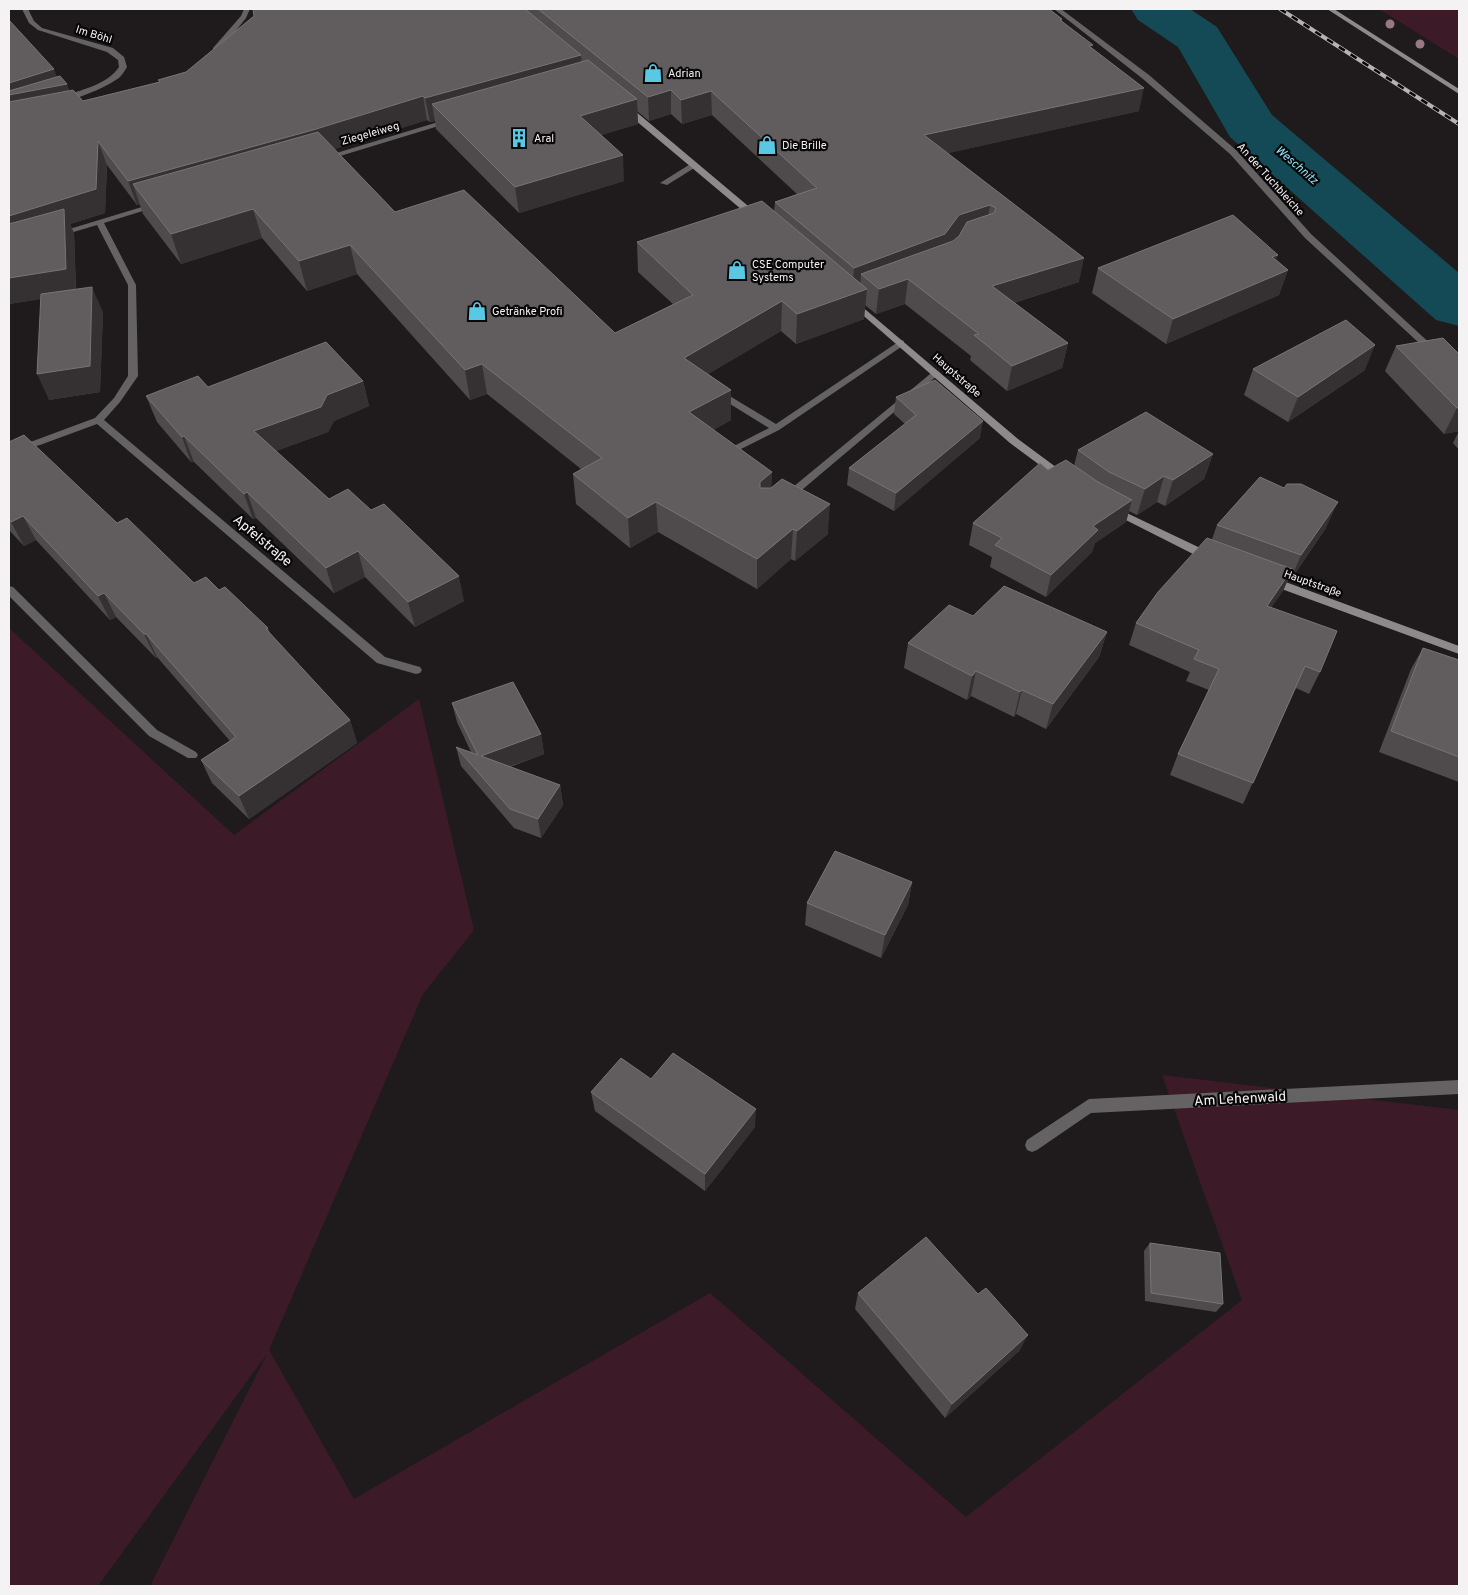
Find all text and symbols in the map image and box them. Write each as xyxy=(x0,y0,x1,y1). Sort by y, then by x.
street label: Im Böhl xyxy=(74,23,114,47)
shop icon: Adrian xyxy=(642,62,664,84)
place label: Adrian xyxy=(668,67,701,81)
street label: Ziegeleiweg xyxy=(340,119,401,149)
building icon: Aral xyxy=(508,127,530,149)
place label: Aral xyxy=(534,132,554,146)
shop icon: Die Brille xyxy=(756,134,778,156)
place label: Die Brille xyxy=(782,139,827,153)
street label: An der Tuchbleiche xyxy=(1234,140,1307,219)
water label: Weschnitz xyxy=(1271,143,1322,190)
place label: CSE Computer Systems xyxy=(752,258,825,285)
shop icon: CSE Computer Systems xyxy=(726,259,748,281)
shop icon: Getränke Profi xyxy=(466,300,488,322)
place label: Getränke Profi xyxy=(492,305,563,319)
street label: Hauptstraße xyxy=(929,351,984,401)
street label: Apfelstraße xyxy=(229,512,295,571)
street label: Hauptstraße xyxy=(1282,567,1343,601)
street label: Am Lehenwald xyxy=(1194,1089,1287,1110)

